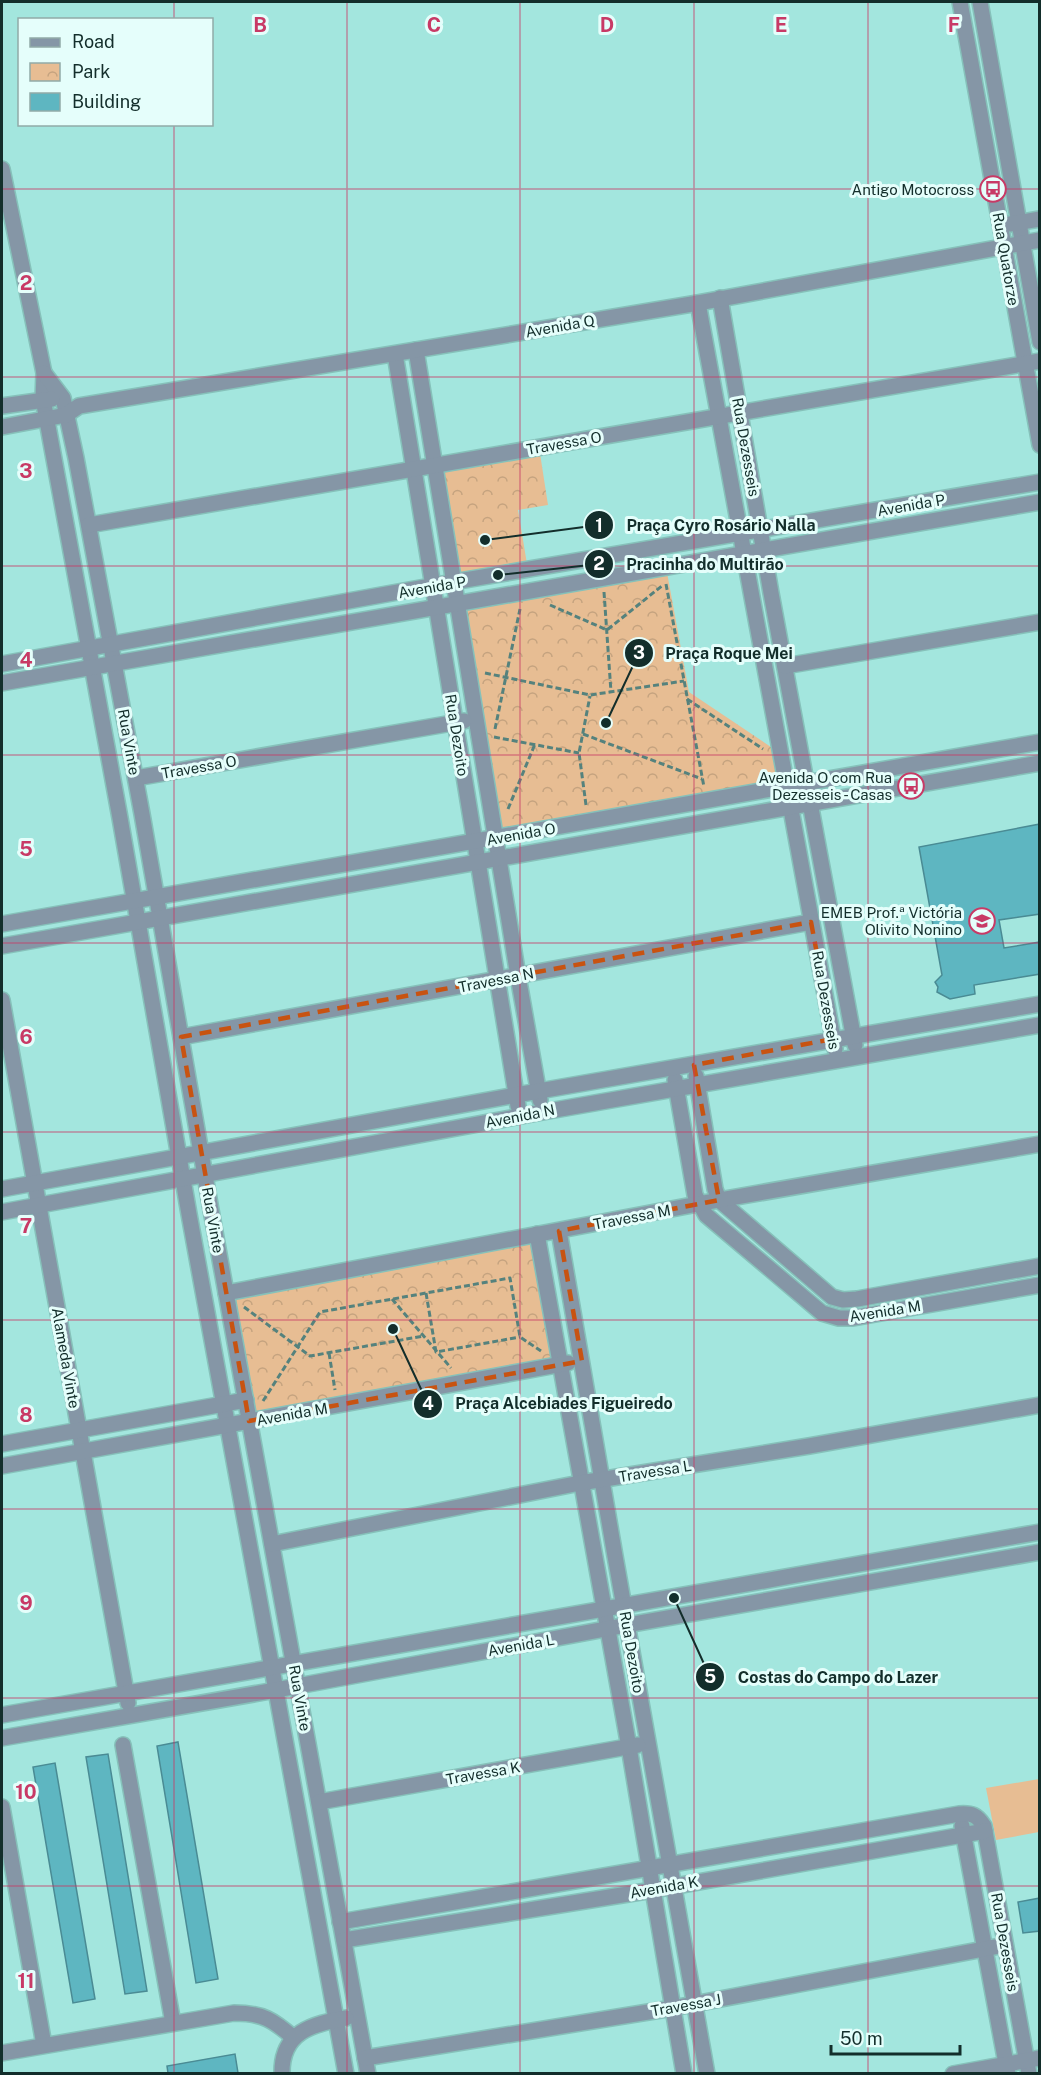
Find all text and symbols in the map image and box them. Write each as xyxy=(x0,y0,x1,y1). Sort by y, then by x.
text: B xyxy=(253,13,267,37)
text: C xyxy=(427,13,441,37)
text: D xyxy=(600,13,614,37)
text: E xyxy=(775,13,787,37)
text: F xyxy=(948,13,960,37)
legend xyxy=(18,18,213,126)
text: Road xyxy=(72,31,115,52)
text: Park xyxy=(72,61,110,82)
text: Building xyxy=(72,91,141,112)
bus stop icon: Antigo Motocross xyxy=(978,174,1008,204)
place label: Antigo Motocross xyxy=(852,181,974,198)
street label: Rua Quatorze xyxy=(989,211,1023,307)
text: 2 xyxy=(20,271,32,295)
street label: Avenida Q xyxy=(524,312,596,340)
street label: Rua Dezesseis xyxy=(729,396,763,498)
street label: Travessa O xyxy=(525,428,603,458)
text: 3 xyxy=(19,459,33,483)
street label: Avenida P xyxy=(876,491,947,519)
callout: Praça Cyro Rosário Nalla xyxy=(584,508,827,542)
text: 1 xyxy=(595,515,603,536)
text: Praça Cyro Rosário Nalla xyxy=(626,516,816,535)
callout: Pracinha do Multirão xyxy=(584,547,796,581)
text: 2 xyxy=(593,553,605,574)
text: Pracinha do Multirão xyxy=(626,555,784,574)
street label: Avenida P xyxy=(397,573,468,601)
callout: Praça Roque Mei xyxy=(624,636,805,670)
text: 3 xyxy=(633,642,645,663)
text: Praça Roque Mei xyxy=(665,644,793,663)
text: 4 xyxy=(19,648,33,672)
street label: Rua Dezoito xyxy=(442,693,472,777)
street label: Rua Vinte xyxy=(115,708,143,776)
street label: Travessa O xyxy=(160,752,238,782)
place label: Avenida O com Rua Dezesseis - Casas xyxy=(758,769,892,803)
bus stop icon: Avenida O com Rua Dezesseis - Casas xyxy=(896,771,926,801)
street label: Avenida O xyxy=(485,820,557,848)
text: 5 xyxy=(19,837,33,861)
place label: EMEB Prof.ª Victória Olivito Nonino xyxy=(821,904,962,938)
school or university icon: EMEB Prof.ª Victória Olivito Nonino xyxy=(967,906,997,936)
street label: Rua Dezesseis xyxy=(809,949,843,1051)
street label: Travessa N xyxy=(457,964,535,996)
text: 6 xyxy=(19,1025,33,1049)
street label: Avenida N xyxy=(484,1101,556,1131)
street label: Rua Vinte xyxy=(199,1186,227,1254)
street label: Travessa M xyxy=(592,1201,672,1233)
text: 7 xyxy=(20,1214,32,1238)
street label: Avenida M xyxy=(848,1297,922,1325)
street label: Alameda Vinte xyxy=(49,1306,83,1410)
callout: Praça Alcebiades Figueiredo xyxy=(413,1387,685,1421)
text: 4 xyxy=(422,1393,434,1414)
text: Praça Alcebiades Figueiredo xyxy=(455,1394,673,1413)
street label: Avenida M xyxy=(255,1399,329,1429)
text: 8 xyxy=(19,1403,33,1427)
street label: Travessa L xyxy=(617,1457,693,1485)
text: 9 xyxy=(19,1591,33,1615)
street label: Rua Dezoito xyxy=(616,1610,648,1694)
street label: Avenida L xyxy=(486,1631,556,1659)
callout: Costas do Campo do Lazer xyxy=(695,1660,950,1694)
street label: Rua Vinte xyxy=(286,1664,314,1732)
text: 5 xyxy=(704,1666,716,1687)
text: Costas do Campo do Lazer xyxy=(738,1668,939,1687)
street label: Travessa K xyxy=(444,1758,522,1788)
text: 10 xyxy=(15,1780,37,1804)
street label: Avenida K xyxy=(628,1873,700,1901)
street label: Rua Dezesseis xyxy=(988,1891,1022,1993)
text: 11 xyxy=(17,1969,35,1993)
street label: Travessa J xyxy=(650,1990,722,2020)
scale bar xyxy=(831,2018,960,2056)
text: 50 m xyxy=(840,2028,883,2049)

